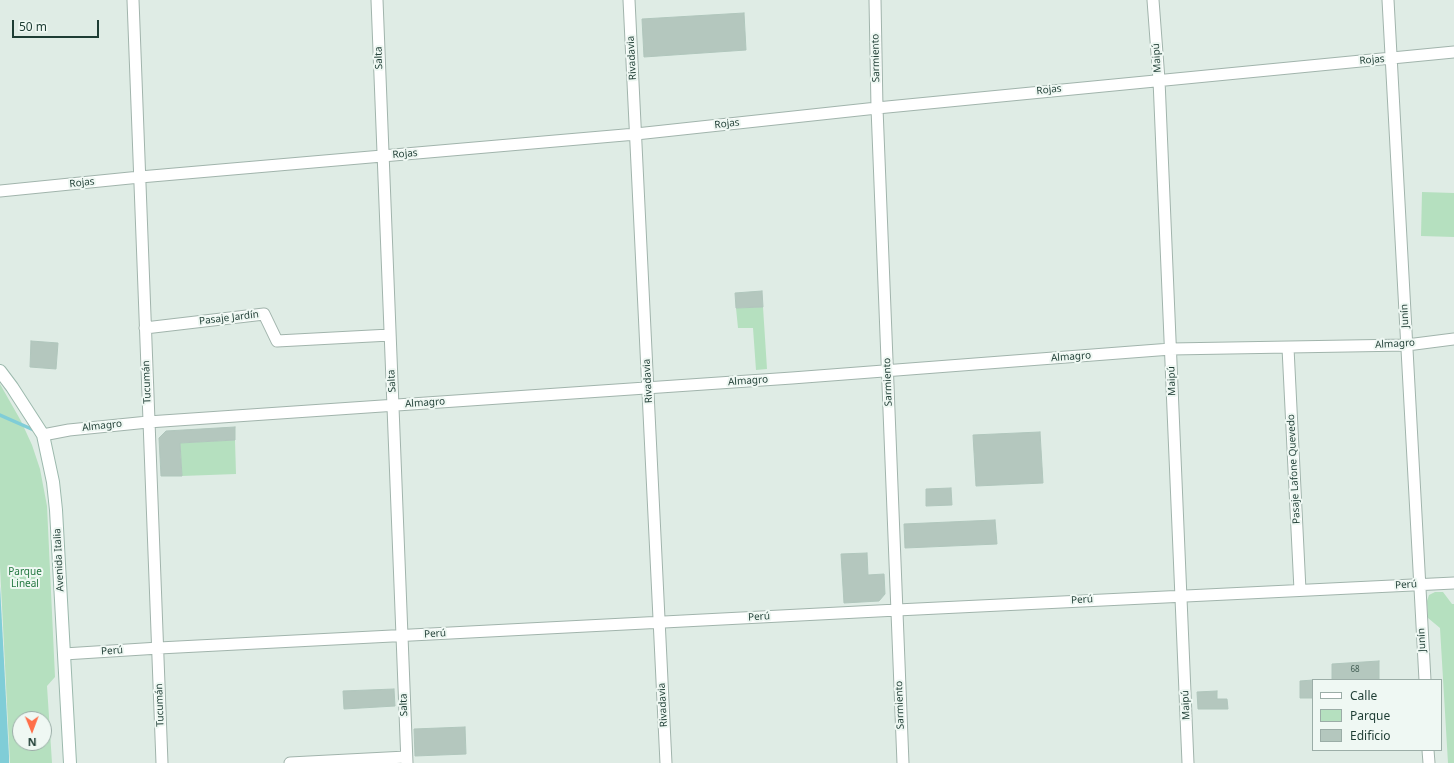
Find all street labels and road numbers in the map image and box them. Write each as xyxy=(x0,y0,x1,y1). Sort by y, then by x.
street label: Sarmiento xyxy=(870,34,882,82)
street label: Rivadavia xyxy=(625,35,639,81)
street label: Maipú xyxy=(1150,43,1164,73)
street label: Salta xyxy=(373,46,385,70)
street label: Rojas xyxy=(1359,53,1385,67)
street label: Rojas xyxy=(1036,83,1062,97)
street label: Rojas xyxy=(714,117,740,131)
street label: Rojas xyxy=(392,147,418,161)
street label: Rojas xyxy=(69,176,95,190)
street label: Junín xyxy=(1398,304,1412,328)
street label: Pasaje Jardín xyxy=(198,308,260,328)
street label: Almagro xyxy=(1375,337,1415,351)
street label: Almagro xyxy=(1051,350,1091,364)
street label: Sarmiento xyxy=(881,357,895,407)
street label: Rivadavia xyxy=(641,358,655,404)
street label: Tucumán xyxy=(140,360,154,404)
street label: Maipú xyxy=(1165,366,1179,396)
street label: Salta xyxy=(385,369,399,393)
street label: Almagro xyxy=(728,374,768,388)
street label: Almagro xyxy=(405,396,445,410)
street label: Pasaje Lafone Quevedo xyxy=(1285,414,1303,524)
street label: Almagro xyxy=(81,418,123,434)
street label: Avenida Italia xyxy=(51,528,67,592)
street label: Perú xyxy=(1395,578,1417,592)
street label: Perú xyxy=(1071,593,1093,607)
street label: Perú xyxy=(748,610,770,624)
street label: Perú xyxy=(424,627,446,641)
street label: Junín xyxy=(1415,628,1429,652)
street label: Perú xyxy=(101,644,123,658)
street label: Sarmiento xyxy=(893,680,907,730)
street label: Rivadavia xyxy=(656,682,670,728)
street label: Tucumán xyxy=(153,683,167,727)
street label: Maipú xyxy=(1179,690,1193,720)
street label: Salta xyxy=(398,693,410,717)

